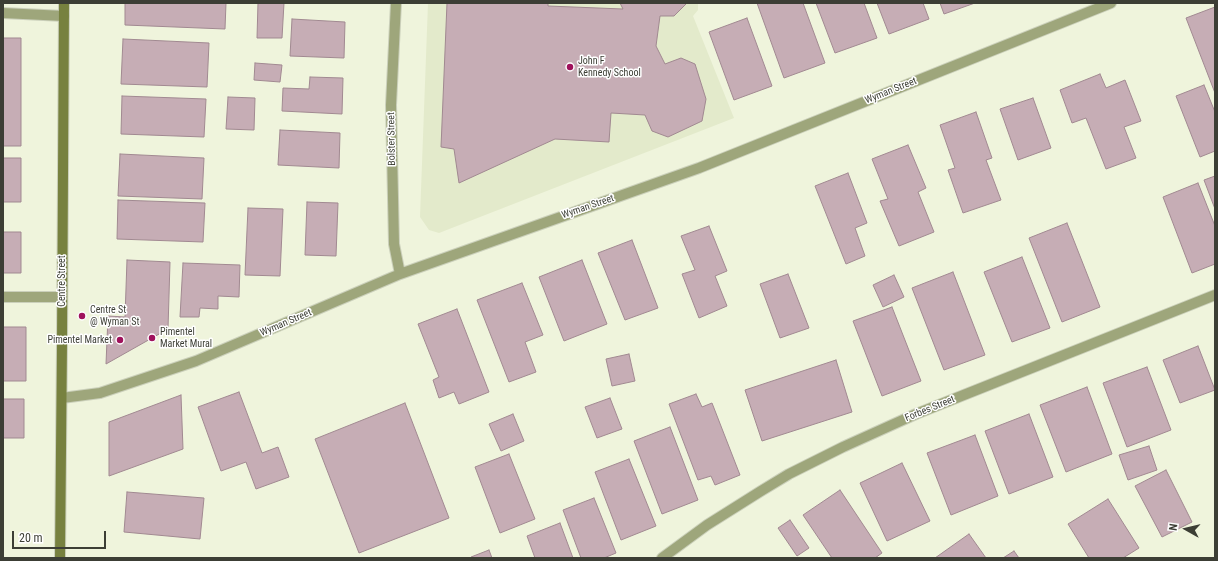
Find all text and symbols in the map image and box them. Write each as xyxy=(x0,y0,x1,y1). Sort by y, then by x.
place label: John F Kennedy School xyxy=(578,55,641,78)
marker: John F Kennedy School xyxy=(565,62,575,72)
street label: Wyman Street xyxy=(863,75,919,107)
street label: Bolster Street xyxy=(386,112,398,166)
street label: Wyman Street xyxy=(560,192,616,222)
street label: Centre Street xyxy=(56,255,68,307)
place label: Centre St @ Wyman St xyxy=(90,304,139,328)
street label: Wyman Street xyxy=(258,307,314,339)
marker: Centre St @ Wyman St xyxy=(77,311,87,321)
place label: Pimentel Market Mural xyxy=(160,326,212,350)
marker: Pimentel Market Mural xyxy=(147,333,157,343)
place label: Pimentel Market xyxy=(47,334,112,346)
marker: Pimentel Market xyxy=(115,335,125,345)
street label: Forbes Street xyxy=(903,394,957,424)
north arrow xyxy=(1166,509,1206,549)
scale bar xyxy=(14,523,108,549)
text: N xyxy=(1167,523,1181,532)
text: 20 m xyxy=(19,531,43,545)

